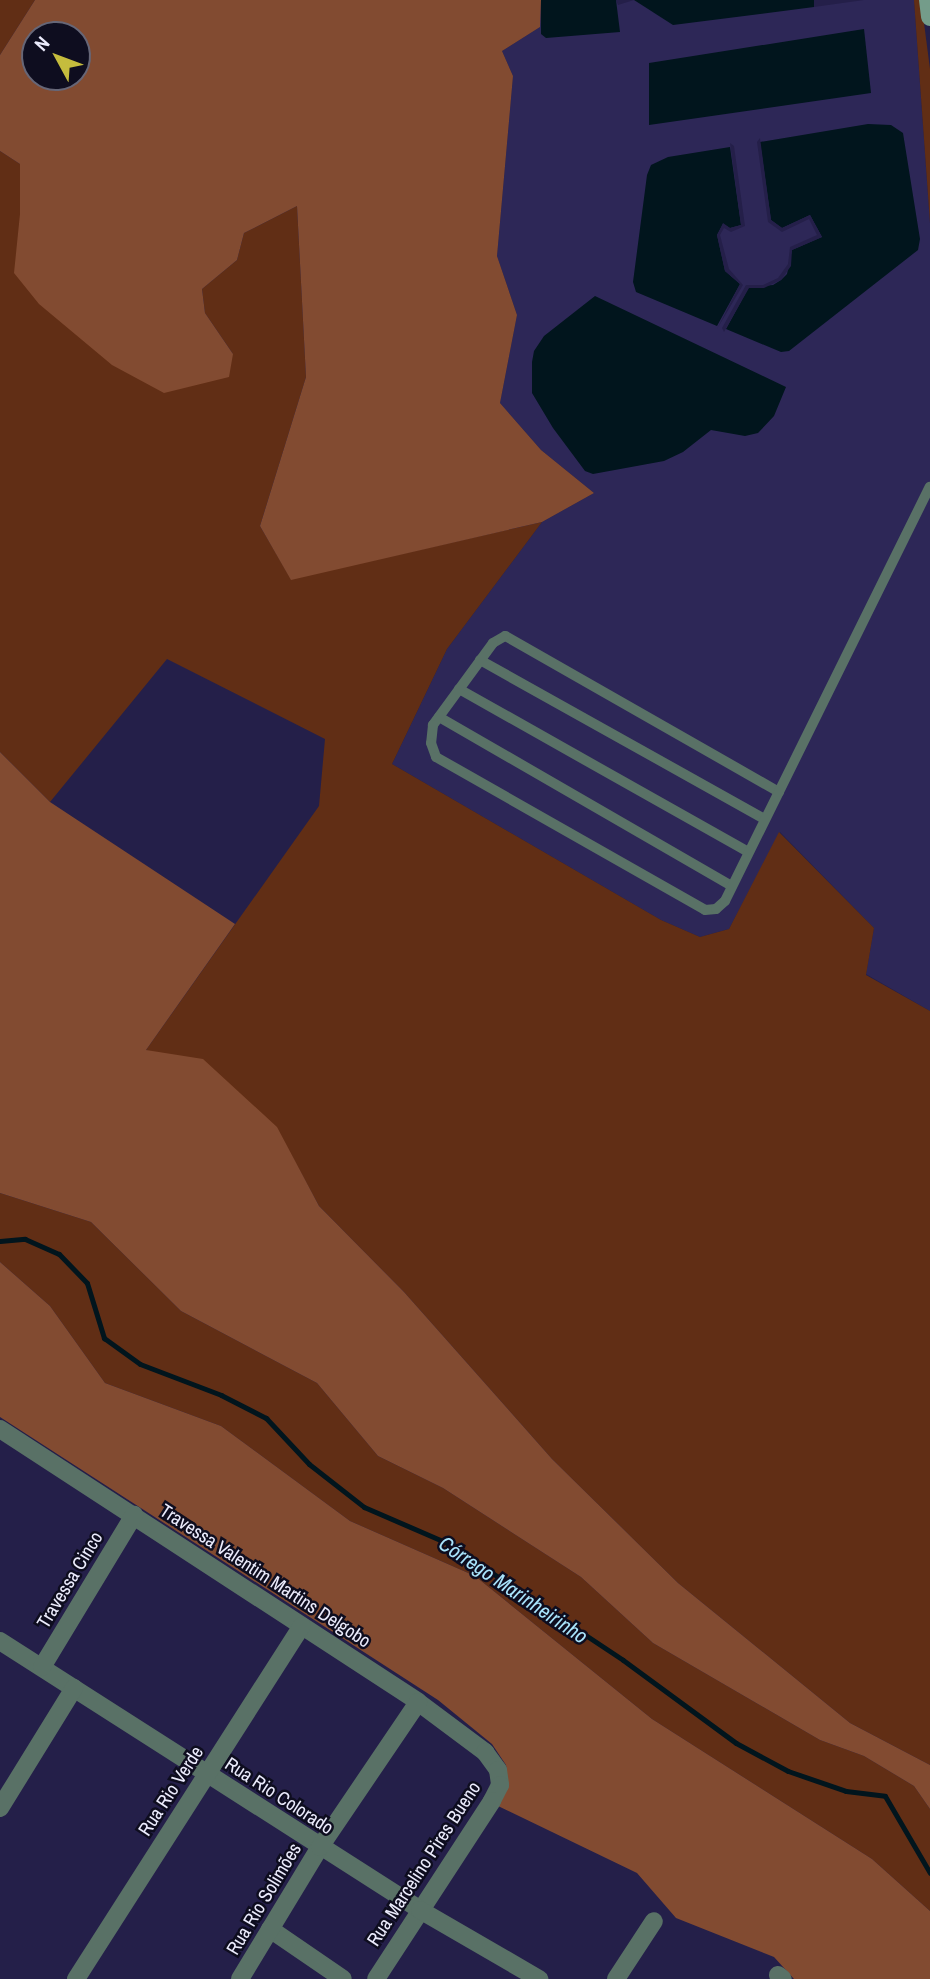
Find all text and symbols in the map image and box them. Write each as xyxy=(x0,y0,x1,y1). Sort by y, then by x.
north arrow xyxy=(21,21,91,91)
text: N xyxy=(28,31,55,56)
street label: Travessa Valentim Martins Delgobo xyxy=(155,1499,375,1653)
street label: Travessa Cinco xyxy=(32,1528,108,1632)
water label: Córrego Marinheirinho xyxy=(434,1531,592,1649)
street label: Rua Rio Verde xyxy=(134,1742,208,1840)
street label: Rua Rio Colorado xyxy=(221,1752,337,1840)
street label: Rua Marcelino Pires Bueno xyxy=(362,1778,486,1950)
street label: Rua Rio Solimões xyxy=(222,1839,306,1959)

